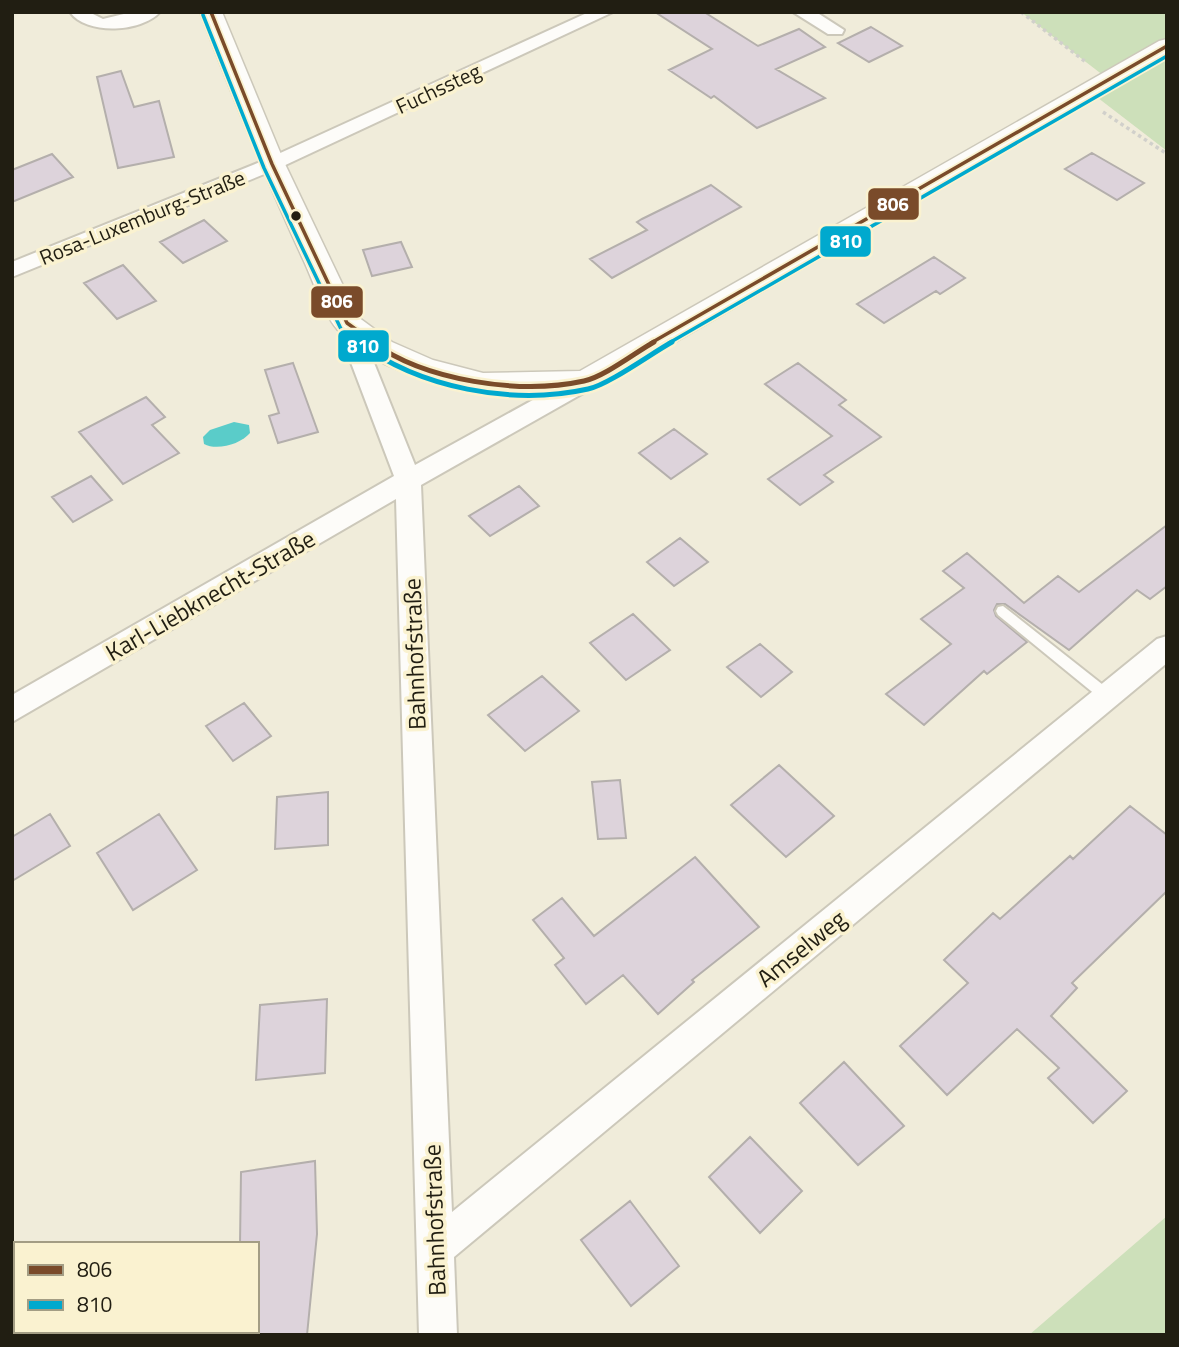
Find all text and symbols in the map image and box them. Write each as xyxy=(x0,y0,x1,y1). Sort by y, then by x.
street label: Fuchssteg xyxy=(390,54,486,122)
street label: Rosa-Luxemburg-Straße xyxy=(34,161,250,273)
line badge: 806 xyxy=(867,187,920,221)
text: 806 xyxy=(877,189,909,218)
unlabelled marker xyxy=(289,209,303,223)
line badge: 810 xyxy=(819,225,872,258)
text: 810 xyxy=(830,226,862,255)
line badge: 806 xyxy=(310,285,364,319)
text: 806 xyxy=(321,286,353,315)
line badge: 810 xyxy=(337,329,390,363)
text: 810 xyxy=(347,331,379,360)
street label: Karl-Liebknecht-Straße xyxy=(99,520,321,670)
street label: Bahnhofstraße xyxy=(393,577,435,731)
street label: Amselweg xyxy=(749,901,853,995)
street label: Bahnhofstraße xyxy=(413,1143,455,1297)
legend xyxy=(14,1242,259,1333)
text: 806 xyxy=(77,1253,112,1285)
text: 810 xyxy=(77,1288,112,1320)

